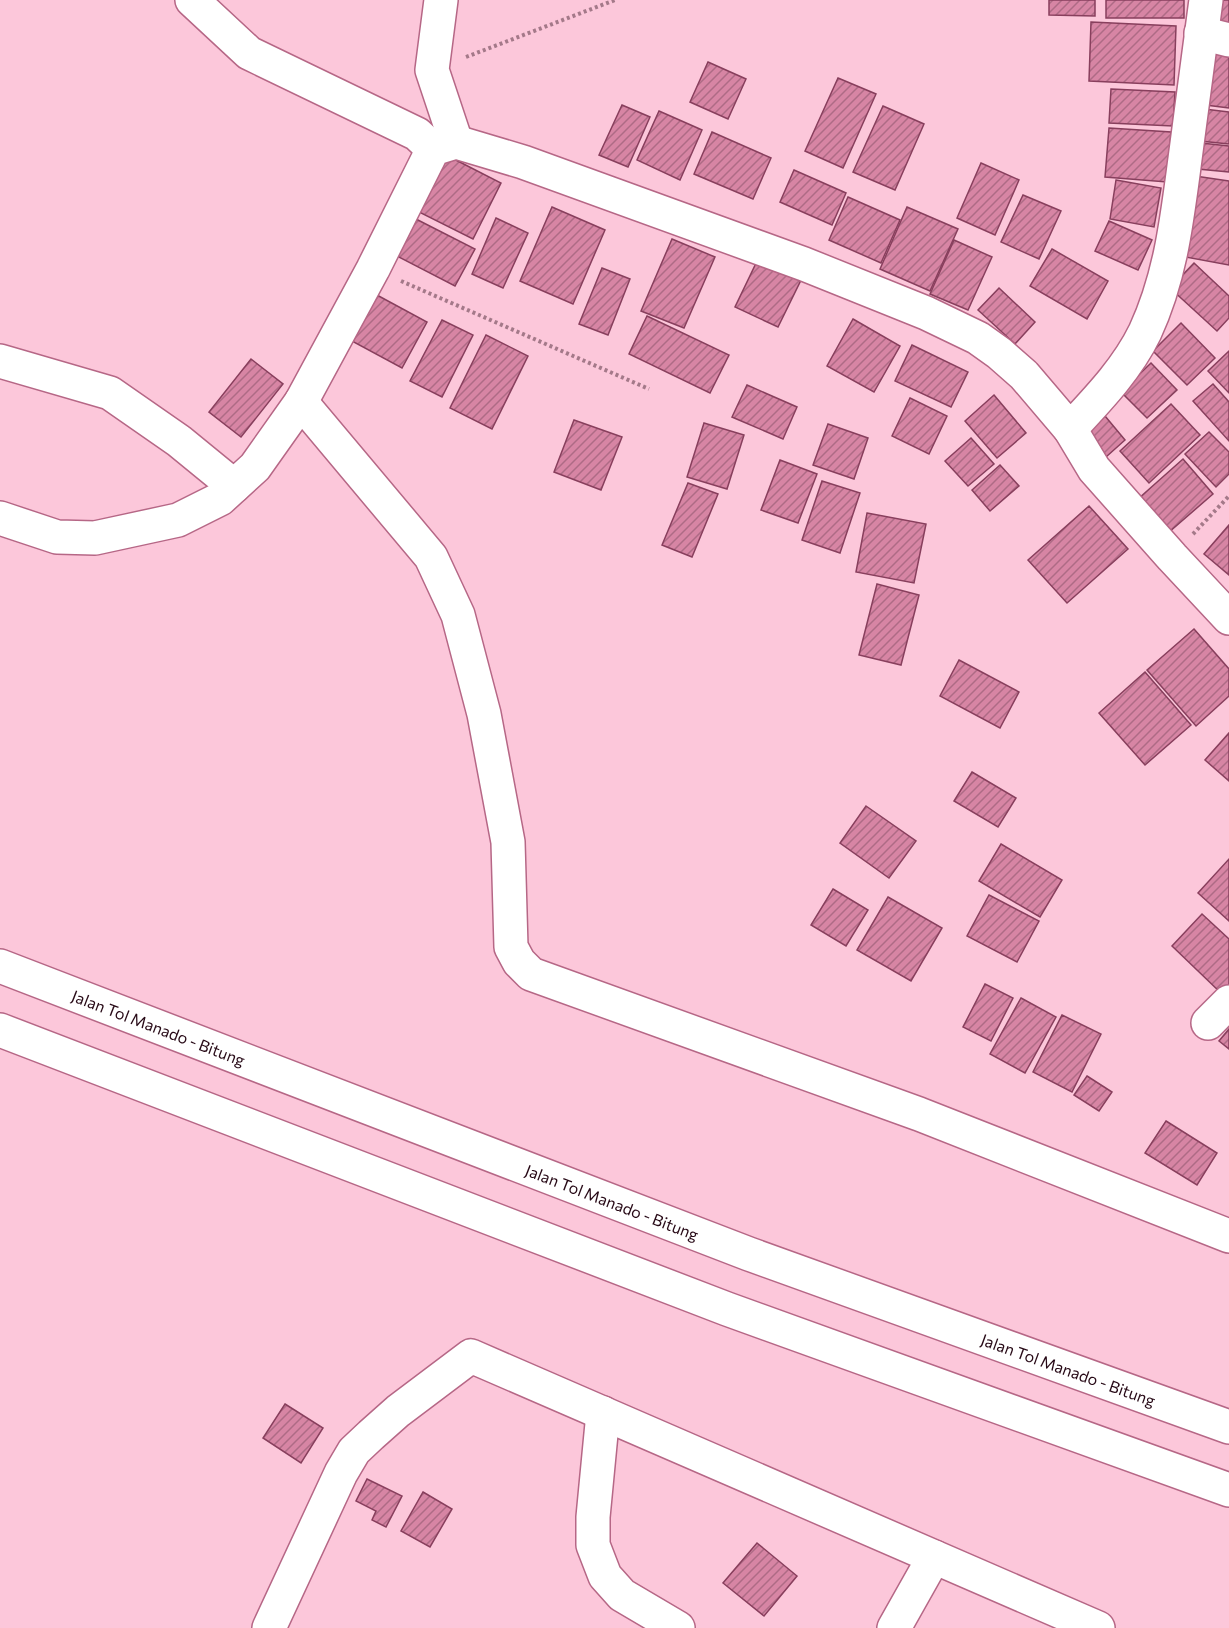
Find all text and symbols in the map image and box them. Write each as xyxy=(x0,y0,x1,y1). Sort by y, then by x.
street label: Jalan Tol Manado - Bitung xyxy=(69,985,248,1069)
street label: Jalan Tol Manado - Bitung xyxy=(523,1160,702,1243)
street label: Jalan Tol Manado - Bitung xyxy=(979,1329,1159,1409)

